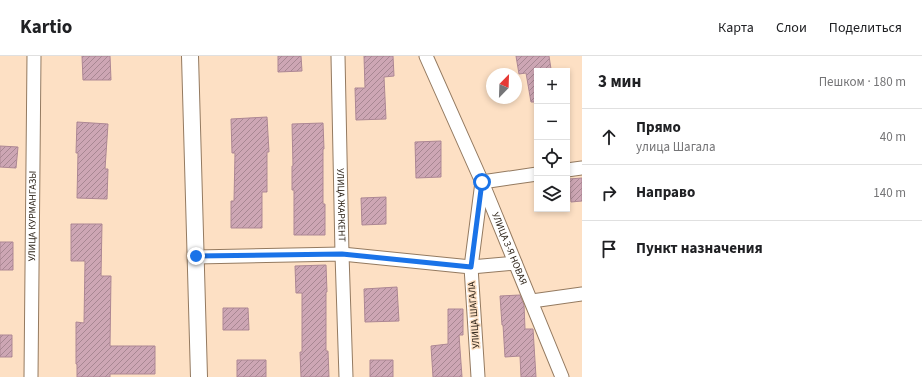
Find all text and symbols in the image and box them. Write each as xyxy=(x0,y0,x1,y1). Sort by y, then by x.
text: Kartio xyxy=(20,14,72,41)
text: Карта xyxy=(718,18,754,38)
text: Слои xyxy=(776,18,807,38)
text: Поделиться xyxy=(829,18,902,38)
north arrow xyxy=(486,68,522,104)
map controls xyxy=(534,68,570,212)
button: + xyxy=(534,68,570,104)
text: 3 мин xyxy=(598,70,641,94)
text: Пешком · 180 m xyxy=(819,73,906,91)
button: − xyxy=(534,104,570,140)
text: Прямо xyxy=(636,117,681,138)
icon: ahead xyxy=(598,126,620,148)
text: 40 m xyxy=(880,128,906,146)
text: улица Шагала xyxy=(636,138,716,156)
button: locate xyxy=(534,140,570,176)
street label: УЛИЦА ЖАРКЕНТ xyxy=(333,168,349,243)
street label: УЛИЦА КУРМАНГАЗЫ xyxy=(25,171,40,261)
route start xyxy=(473,173,491,191)
button: layers xyxy=(534,176,570,212)
icon: right xyxy=(598,182,620,204)
text: Направо xyxy=(636,182,695,203)
text: 140 m xyxy=(873,184,906,202)
street label: УЛИЦА 3-Я НОВАЯ xyxy=(488,210,531,287)
icon: arrive xyxy=(598,238,620,260)
text: Пункт назначения xyxy=(636,238,763,259)
route end xyxy=(187,247,205,265)
street label: УЛИЦА ШАГАЛА xyxy=(465,280,483,349)

